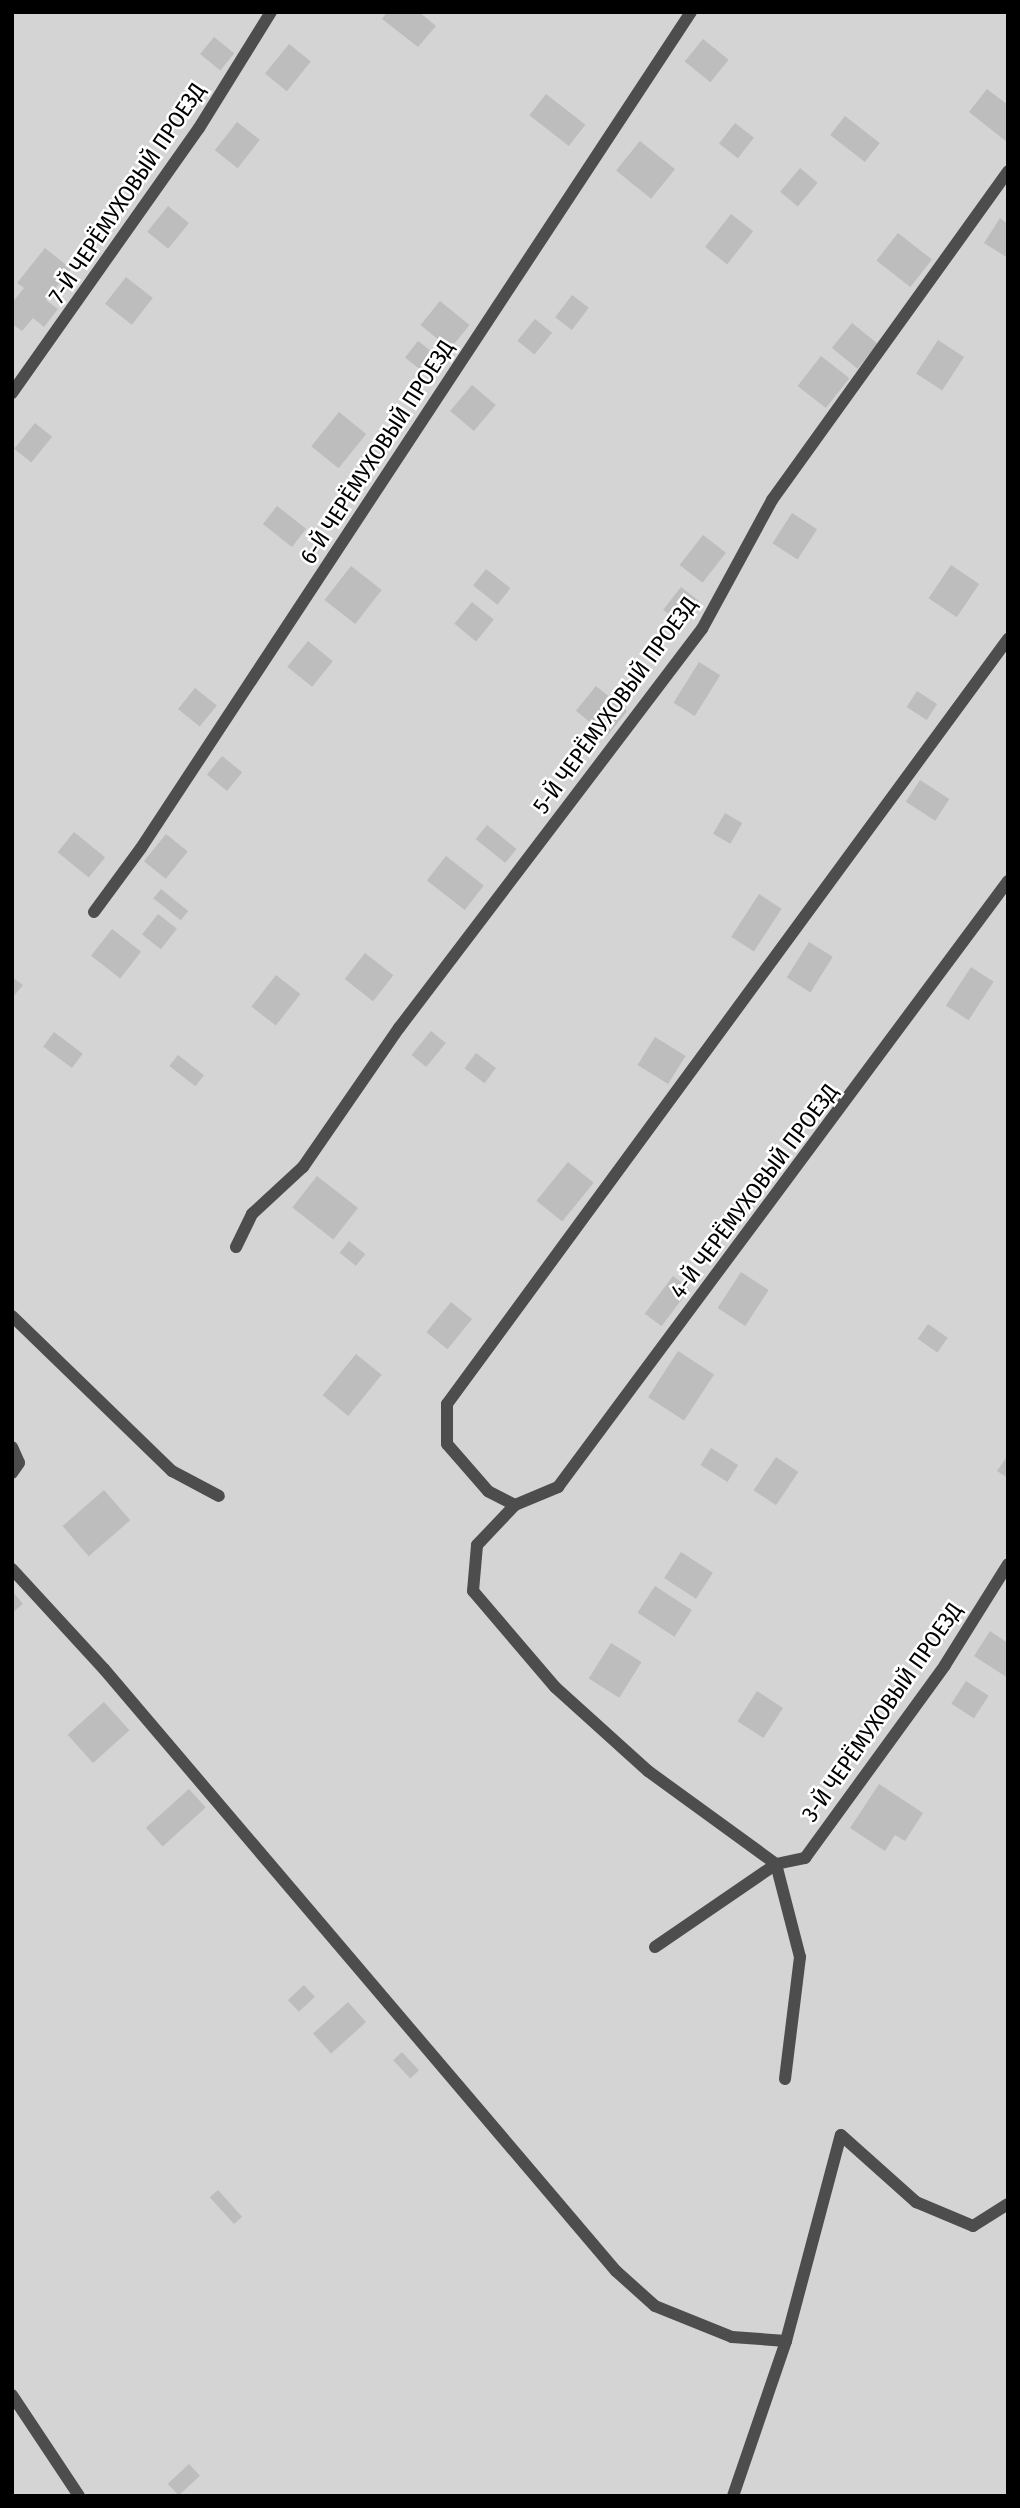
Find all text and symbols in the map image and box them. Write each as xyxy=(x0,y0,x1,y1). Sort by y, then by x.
street label: 7-Й ЧЕРЁМУХОВЫЙ ПРОЕЗД xyxy=(43,78,211,308)
street label: 6-Й ЧЕРЁМУХОВЫЙ ПРОЕЗД xyxy=(294,335,460,569)
street label: 5-Й ЧЕРЁМУХОВЫЙ ПРОЕЗД xyxy=(527,591,703,819)
street label: 4-Й ЧЕРЁМУХОВЫЙ ПРОЕЗД xyxy=(664,1078,844,1304)
street label: 3-Й ЧЕРЁМУХОВЫЙ ПРОЕЗД xyxy=(796,1597,968,1827)

